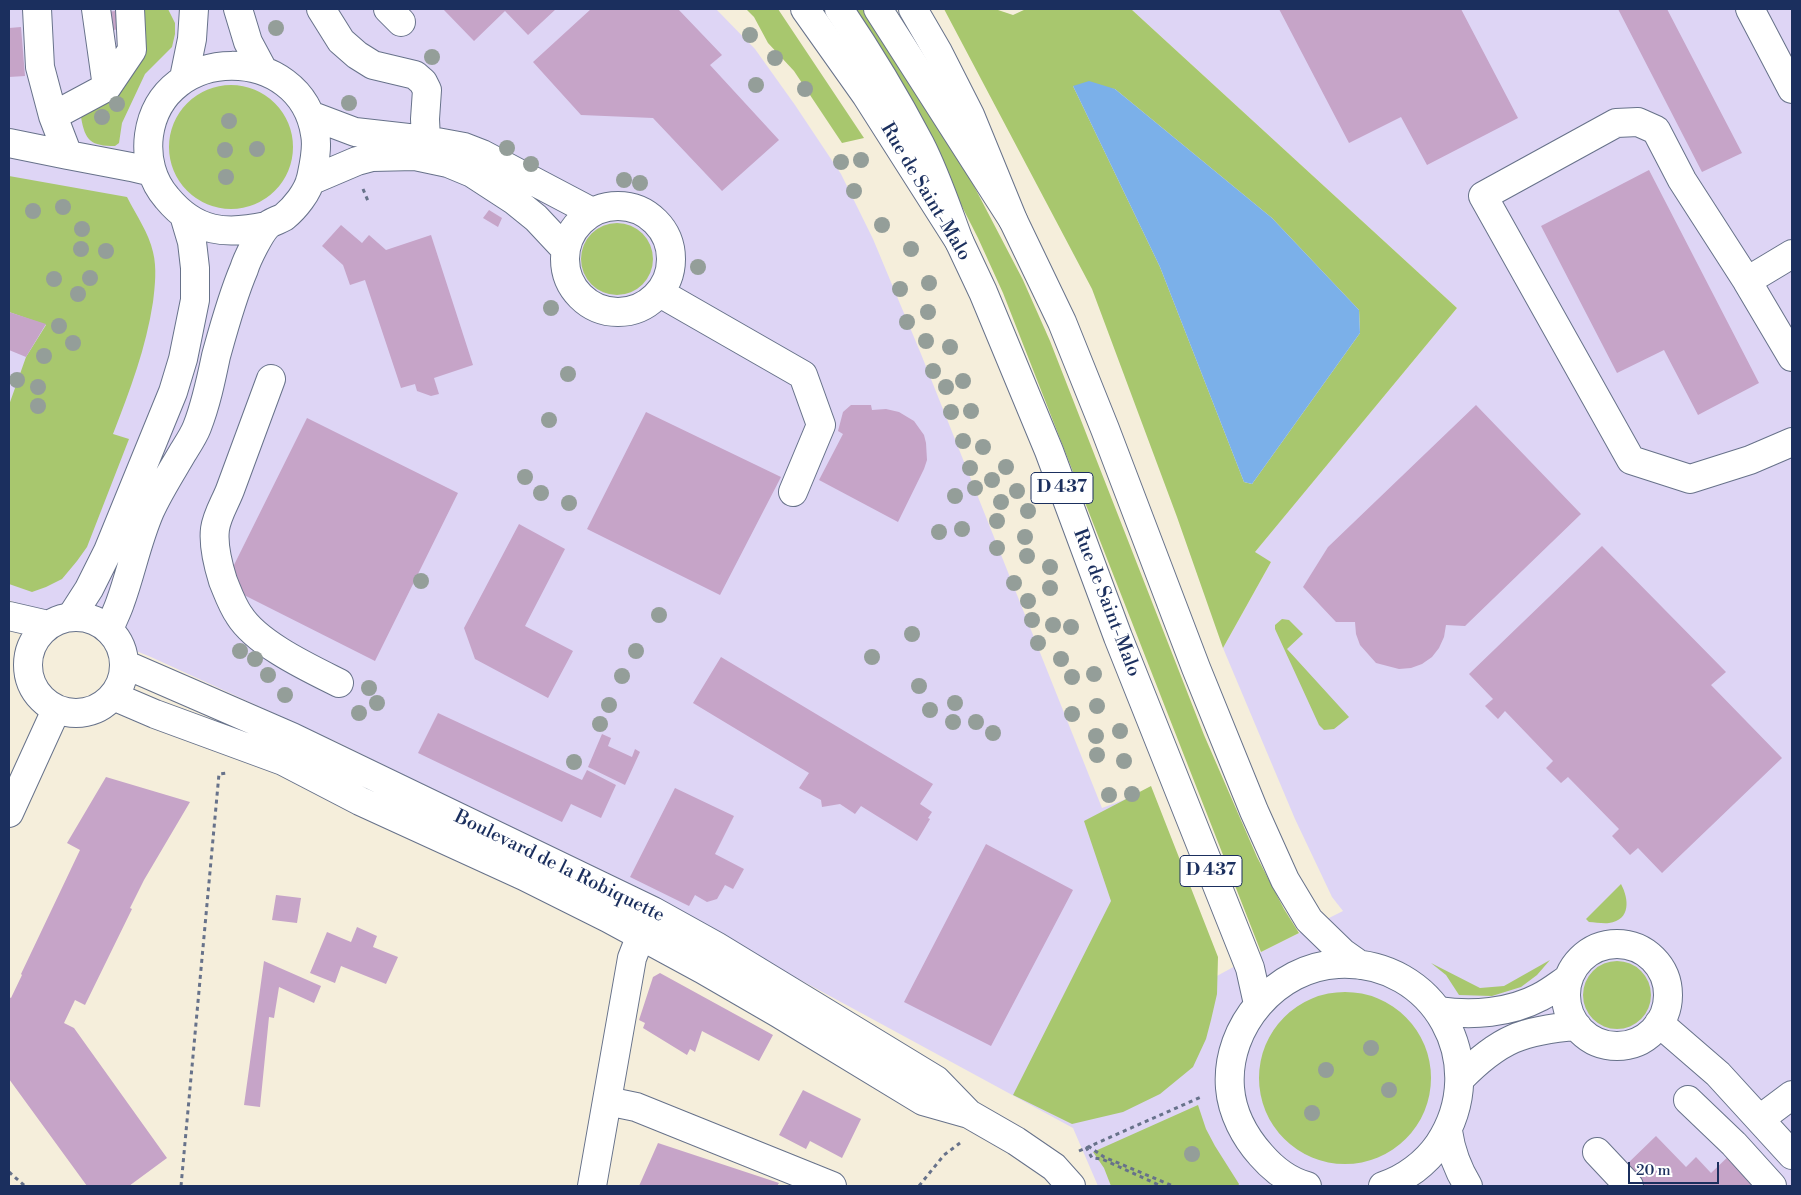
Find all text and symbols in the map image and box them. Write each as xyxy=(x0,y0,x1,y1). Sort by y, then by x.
street label: Rue de Saint-Malo xyxy=(875,119,975,265)
road number: D 437 xyxy=(1031,472,1093,503)
street label: Rue de Saint-Malo xyxy=(1067,526,1145,680)
street label: Boulevard de la Robiquette xyxy=(450,806,668,928)
road number: D 437 xyxy=(1180,856,1242,886)
scale bar xyxy=(1631,1152,1722,1184)
text: 20 m xyxy=(1636,1161,1671,1180)

